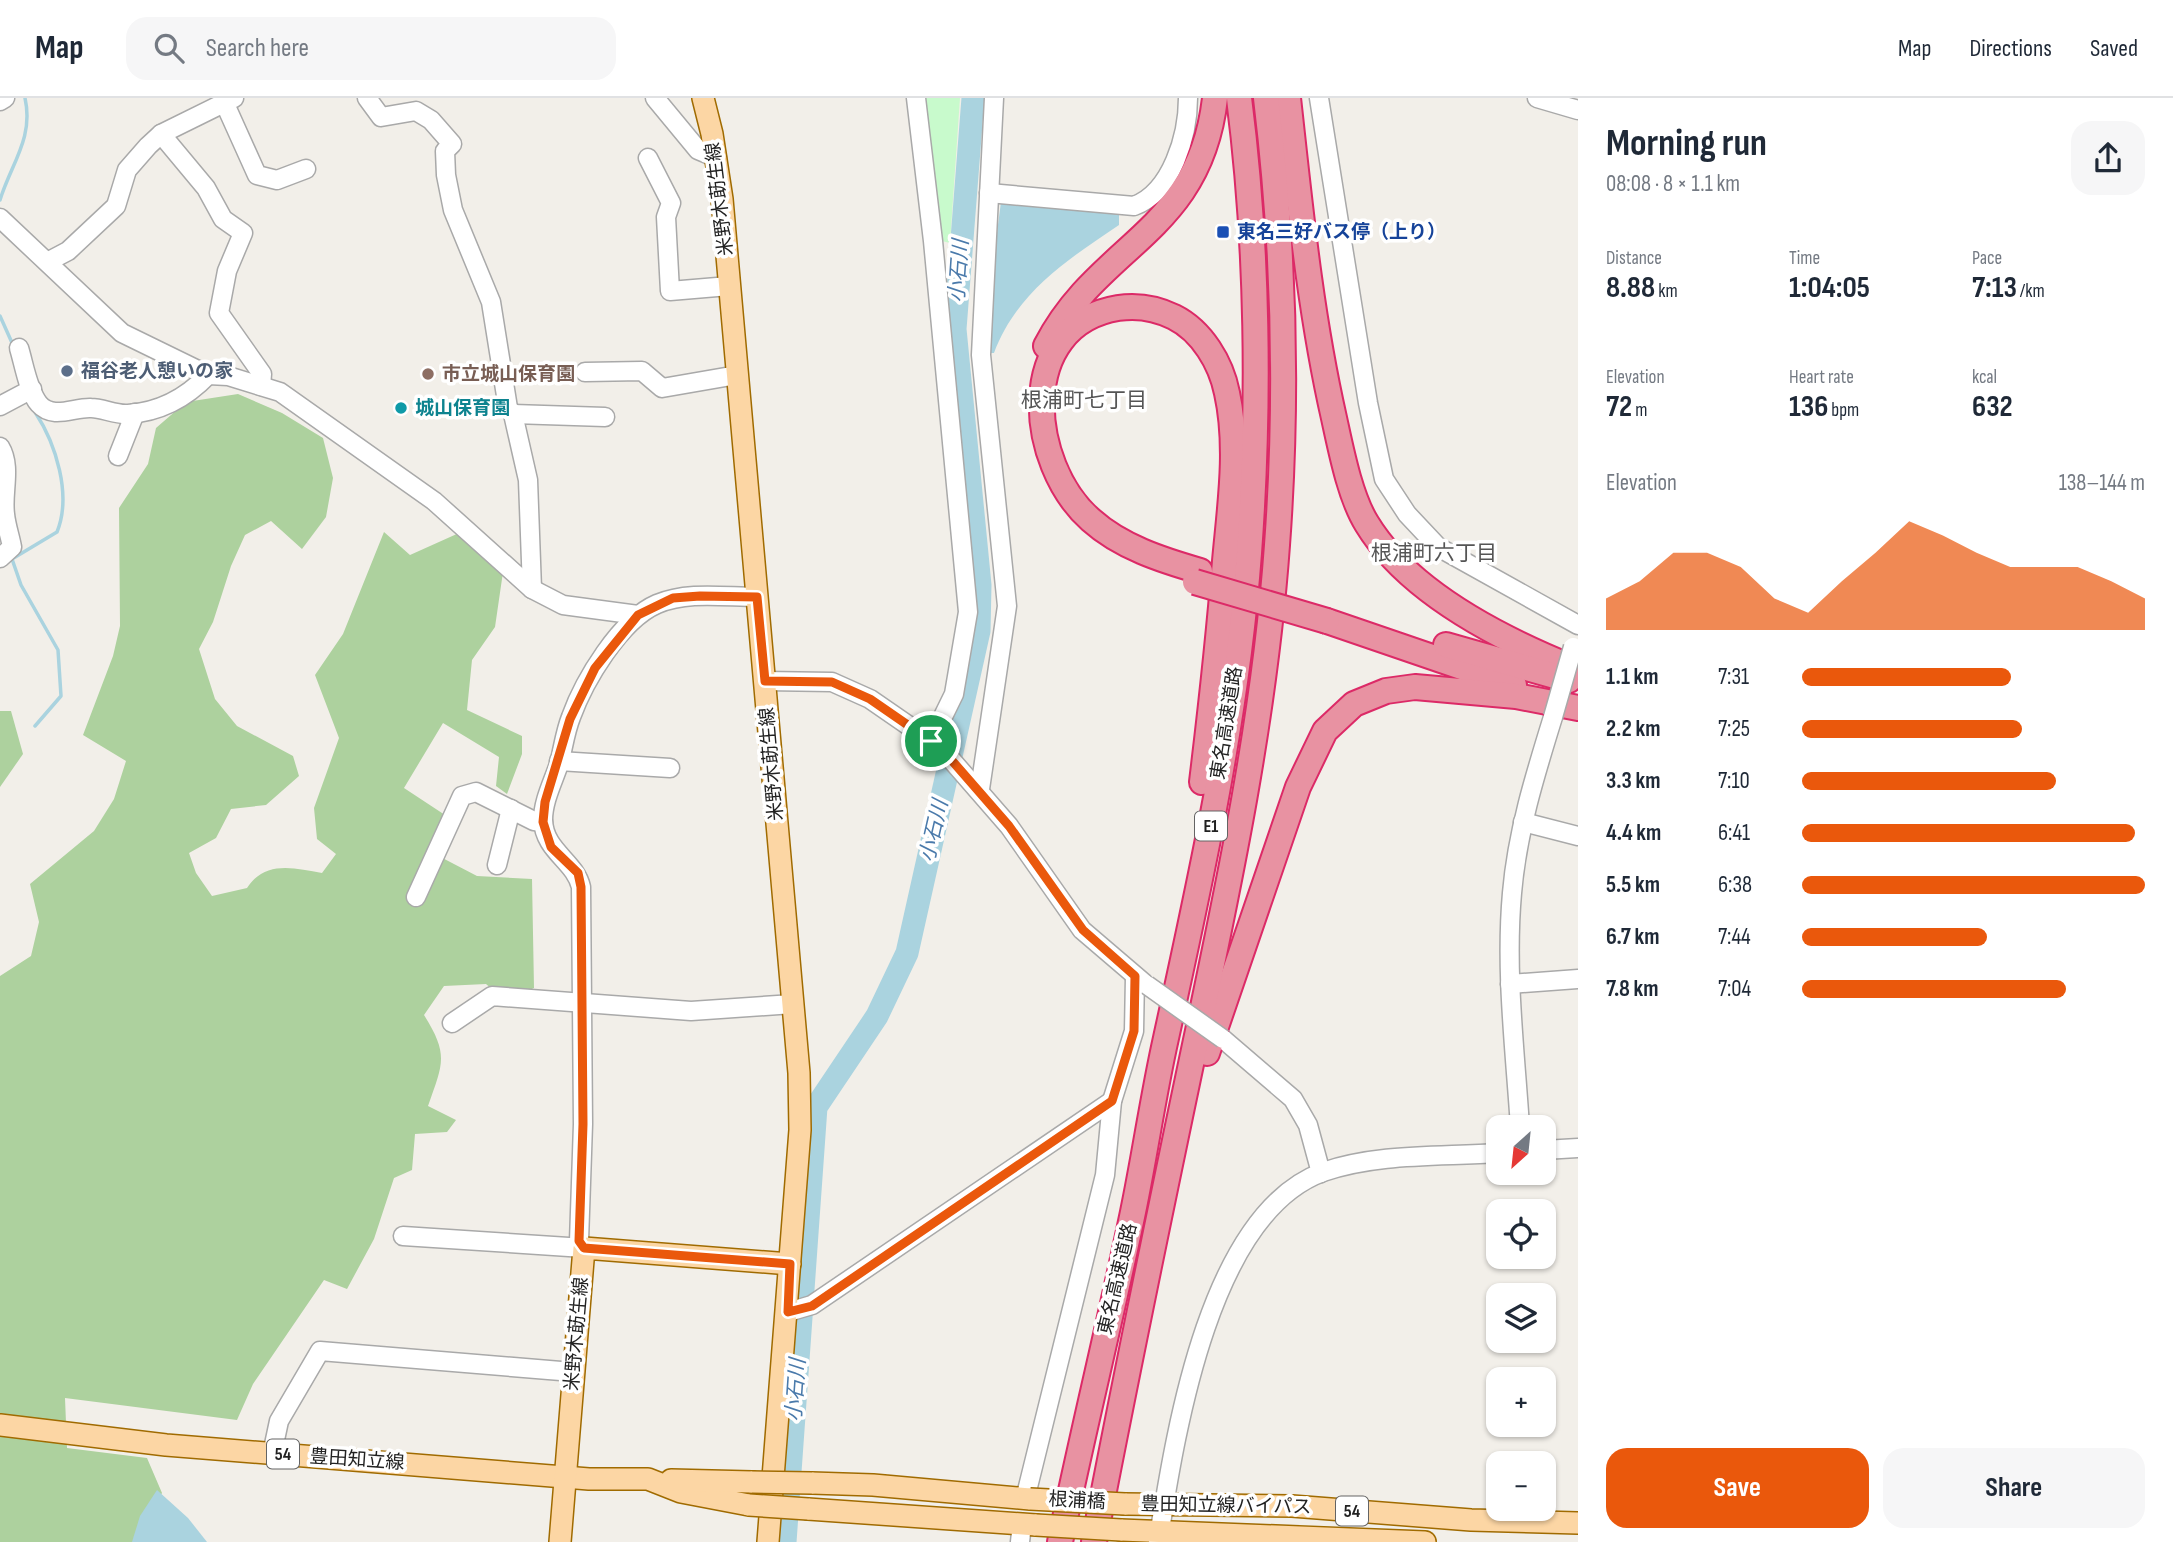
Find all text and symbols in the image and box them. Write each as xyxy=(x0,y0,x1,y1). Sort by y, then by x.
search box xyxy=(126,17,616,80)
text: Map xyxy=(35,28,84,68)
icon: search xyxy=(150,29,188,67)
text: Search here xyxy=(206,33,309,64)
text: Map xyxy=(1898,34,1931,63)
text: Directions xyxy=(1969,34,2052,63)
text: Saved xyxy=(2090,34,2138,63)
text: Morning run xyxy=(1606,121,1767,166)
button: share xyxy=(2071,121,2145,195)
street label: 米野木莇生線 xyxy=(702,141,738,257)
text: 08:08 · 8 × 1.1 km xyxy=(1606,170,1740,198)
place label: 東名三好バス停（上り） xyxy=(1237,221,1446,244)
marker: 東名三好バス停（上り） xyxy=(1215,224,1231,240)
water label: 小石川 xyxy=(944,237,974,303)
text: Distance xyxy=(1606,247,1662,270)
text: Time xyxy=(1789,247,1820,270)
text: Pace xyxy=(1972,247,2002,270)
text: 8.88 xyxy=(1606,270,1655,306)
text: 1:04:05 xyxy=(1789,270,1870,306)
text: 7:13 xyxy=(1972,270,2017,306)
text: km xyxy=(1655,280,1678,303)
text: /km xyxy=(2017,280,2045,303)
place label: 福谷老人憩いの家 xyxy=(81,360,233,383)
marker: 福谷老人憩いの家 xyxy=(59,363,75,379)
place label: 市立城山保育園 xyxy=(442,363,575,386)
marker: 市立城山保育園 xyxy=(420,366,436,382)
text: Elevation xyxy=(1606,366,1665,389)
text: Heart rate xyxy=(1789,366,1854,389)
text: kcal xyxy=(1972,366,1997,389)
district label: 根浦町七丁目 xyxy=(1021,388,1147,413)
text: 72 xyxy=(1606,389,1632,425)
text: 136 xyxy=(1789,389,1828,425)
text: 632 xyxy=(1972,389,2013,425)
place label: 城山保育園 xyxy=(415,397,510,420)
text: m xyxy=(1632,399,1647,422)
text: bpm xyxy=(1828,399,1859,422)
marker: 城山保育園 xyxy=(393,400,409,416)
text: Elevation xyxy=(1606,469,1677,497)
text: 138–144 m xyxy=(2059,469,2145,497)
district label: 根浦町六丁目 xyxy=(1371,541,1497,566)
text: 1.1 km xyxy=(1606,663,1659,691)
text: 7:31 xyxy=(1718,663,1749,691)
street label: 東名高速道路 xyxy=(1207,665,1247,781)
street label: 米野木莇生線 xyxy=(756,706,788,822)
pin xyxy=(901,711,961,771)
text: 2.2 km xyxy=(1606,715,1660,743)
text: 7:25 xyxy=(1718,715,1750,743)
icon: arrive xyxy=(912,722,950,760)
text: 3.3 km xyxy=(1606,767,1660,795)
text: 7:10 xyxy=(1718,767,1750,795)
water label: 小石川 xyxy=(915,796,954,865)
road number: E1 xyxy=(1195,812,1227,840)
text: 4.4 km xyxy=(1606,819,1661,847)
text: 6:41 xyxy=(1718,819,1750,847)
text: 5.5 km xyxy=(1606,871,1660,899)
text: 6:38 xyxy=(1718,871,1752,899)
text: 6.7 km xyxy=(1606,923,1659,951)
text: 7:44 xyxy=(1718,923,1751,951)
text: 7.8 km xyxy=(1606,975,1658,1003)
text: 7:04 xyxy=(1718,975,1751,1003)
north arrow xyxy=(1486,1115,1556,1185)
map controls xyxy=(1486,1115,1556,1521)
button: locate xyxy=(1486,1199,1556,1269)
street label: 東名高速道路 xyxy=(1094,1221,1142,1337)
street label: 米野木莇生線 xyxy=(561,1276,593,1392)
button: layers xyxy=(1486,1283,1556,1353)
water label: 小石川 xyxy=(781,1356,811,1422)
button: + xyxy=(1486,1367,1556,1437)
road number: 54 xyxy=(267,1440,299,1469)
street label: 豊田知立線 xyxy=(309,1445,405,1475)
button: Save xyxy=(1606,1448,1869,1528)
button: Share xyxy=(1883,1448,2145,1528)
button: − xyxy=(1486,1451,1556,1521)
street label: 根浦橋 xyxy=(1048,1488,1106,1514)
street label: 豊田知立線バイパス xyxy=(1140,1493,1312,1519)
road number: 54 xyxy=(1336,1496,1368,1526)

